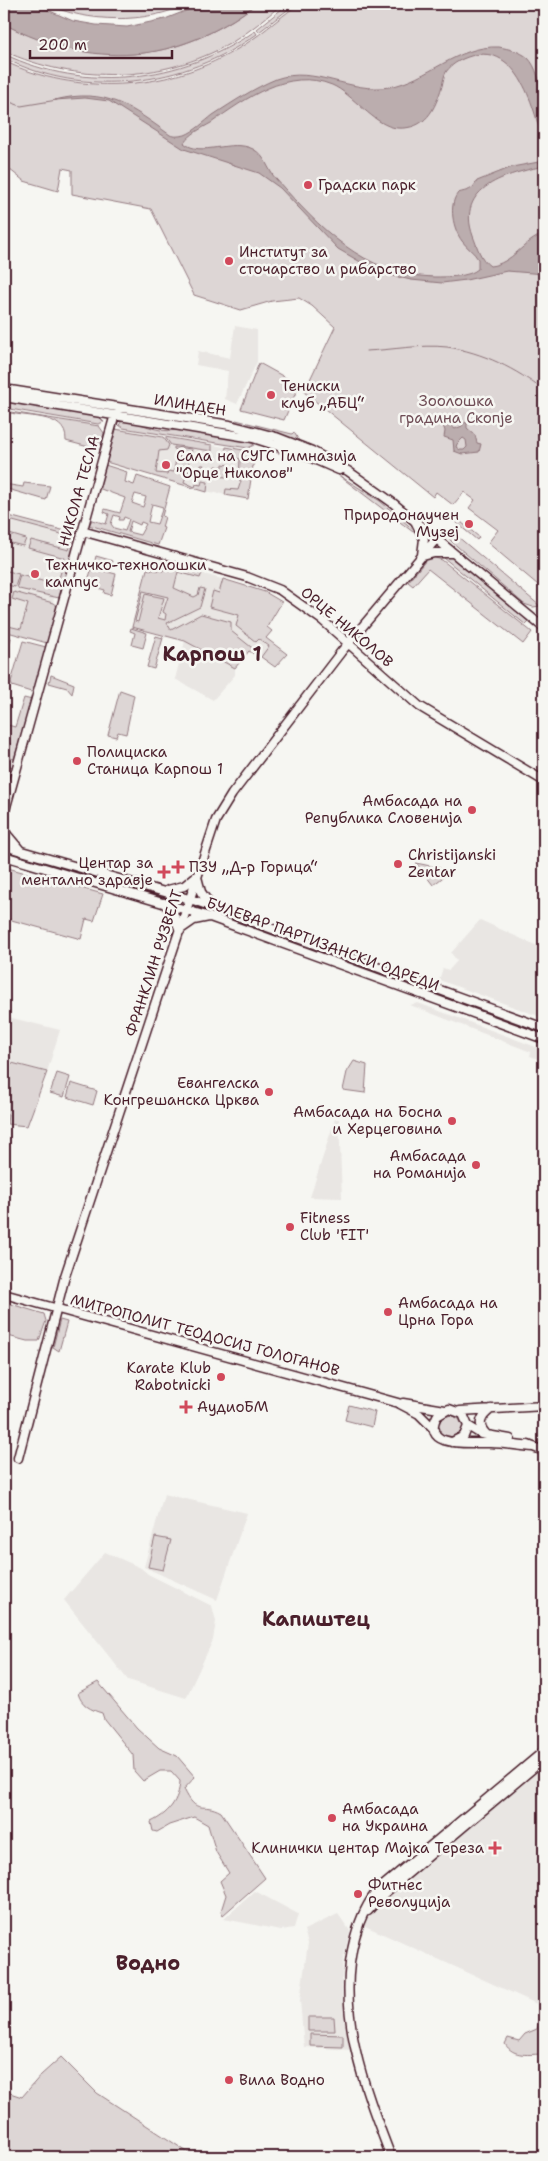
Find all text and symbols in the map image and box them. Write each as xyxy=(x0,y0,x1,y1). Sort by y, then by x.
scale bar xyxy=(30,28,172,60)
text: 200 m xyxy=(38,35,87,55)
place label: Градски парк xyxy=(318,175,416,195)
marker: Градски парк xyxy=(302,179,314,191)
place label: Институт за сточарство и рибарство xyxy=(239,242,417,279)
marker: Институт за сточарство и рибарство xyxy=(223,255,235,267)
place label: Тениски клуб „АБЦ“ xyxy=(281,376,364,413)
street label: ИЛИНДЕН xyxy=(152,389,228,421)
marker: Тениски клуб „АБЦ“ xyxy=(265,389,277,401)
park label: Зоолошка градина Скопје xyxy=(399,391,513,428)
street label: НИКОЛА ТЕСЛА xyxy=(54,433,104,549)
place label: Сала на СУГС Гимназија "Орце Николов" xyxy=(176,446,357,483)
marker: Сала на СУГС Гимназија "Орце Николов" xyxy=(160,459,172,471)
place label: Природонаучен Музеј xyxy=(344,505,459,542)
marker: Природонаучен Музеј xyxy=(463,518,475,530)
place label: Техничко-технолошки кампус xyxy=(45,555,207,592)
marker: Техничко-технолошки кампус xyxy=(29,568,41,580)
street label: ОРЦЕ НИКОЛОВ xyxy=(296,582,398,672)
district label: Карпош 1 xyxy=(162,641,262,667)
place label: Полициска Станица Карпош 1 xyxy=(87,742,223,779)
marker: Полициска Станица Карпош 1 xyxy=(71,755,83,767)
place label: Амбасада на Република Словенија xyxy=(305,791,463,828)
marker: Амбасада на Република Словенија xyxy=(466,804,478,816)
place label: Christijanski Zentar xyxy=(408,845,496,882)
place label: Центар за ментално здравје xyxy=(21,853,154,890)
place label: ПЗУ „Д-р Горица“ xyxy=(189,857,318,877)
marker: Christijanski Zentar xyxy=(392,858,404,870)
marker: ПЗУ „Д-р Горица“ xyxy=(171,860,185,874)
marker: Центар за ментално здравје xyxy=(157,865,171,879)
street label: ФРАНКЛИН РУЗВЕЛТ xyxy=(121,887,187,1039)
street label: БУЛЕВАР ПАРТИЗАНСКИ ОДРЕДИ xyxy=(204,892,442,996)
place label: Евангелска Конгрешанска Црква xyxy=(104,1073,260,1110)
marker: Евангелска Конгрешанска Црква xyxy=(263,1086,275,1098)
place label: Амбасада на Босна и Херцеговина xyxy=(293,1102,443,1139)
marker: Амбасада на Босна и Херцеговина xyxy=(446,1115,458,1127)
place label: Амбасада на Романија xyxy=(373,1146,467,1183)
marker: Амбасада на Романија xyxy=(470,1159,482,1171)
place label: Fitness Club 'FIT' xyxy=(300,1208,369,1245)
marker: Fitness Club 'FIT' xyxy=(284,1221,296,1233)
street label: МИТРОПОЛИТ ТЕОДОСИЈ ГОЛОГАНОВ xyxy=(68,1289,342,1381)
place label: Амбасада на Црна Гора xyxy=(398,1293,498,1330)
marker: Амбасада на Црна Гора xyxy=(382,1306,394,1318)
place label: Karate Klub Rabotnicki xyxy=(126,1358,211,1395)
marker: Karate Klub Rabotnicki xyxy=(215,1371,227,1383)
place label: АудиоБМ xyxy=(197,1397,269,1417)
marker: АудиоБМ xyxy=(179,1400,193,1414)
district label: Капиштец xyxy=(262,1606,370,1632)
place label: Амбасада на Украина xyxy=(342,1799,429,1836)
marker: Амбасада на Украина xyxy=(326,1812,338,1824)
place label: Клинички центар Мајка Тереза xyxy=(251,1838,485,1858)
marker: Клинички центар Мајка Тереза xyxy=(488,1841,502,1855)
place label: Фитнес Револуција xyxy=(368,1875,451,1912)
marker: Фитнес Револуција xyxy=(352,1888,364,1900)
district label: Водно xyxy=(116,1950,180,1976)
place label: Вила Водно xyxy=(239,2070,325,2090)
marker: Вила Водно xyxy=(223,2074,235,2086)

